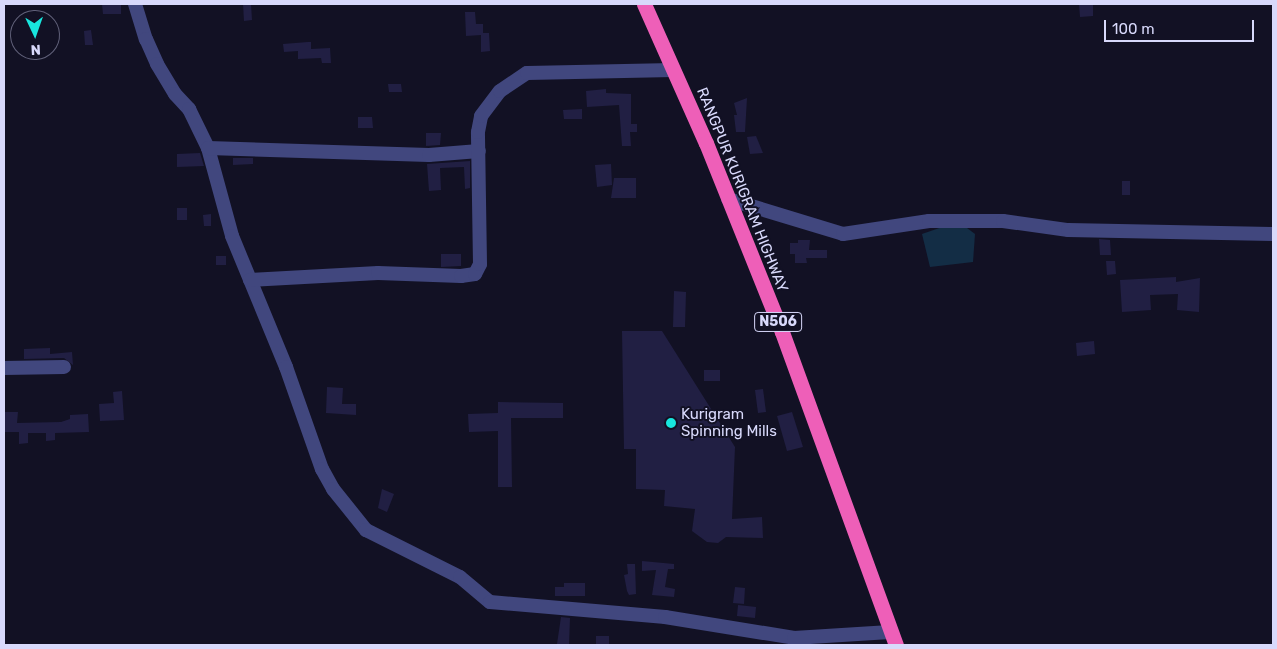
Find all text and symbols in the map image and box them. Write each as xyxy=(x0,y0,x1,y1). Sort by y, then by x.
north arrow xyxy=(10,10,60,60)
scale bar xyxy=(1107,10,1257,42)
text: 100 m xyxy=(1112,20,1154,38)
text: N xyxy=(30,41,41,58)
street label: RANGPUR KURIGRAM HIGHWAY xyxy=(693,85,791,295)
road number: N506 xyxy=(753,311,803,334)
place label: Kurigram Spinning Mills xyxy=(681,405,777,440)
marker: Kurigram Spinning Mills xyxy=(665,417,677,429)

